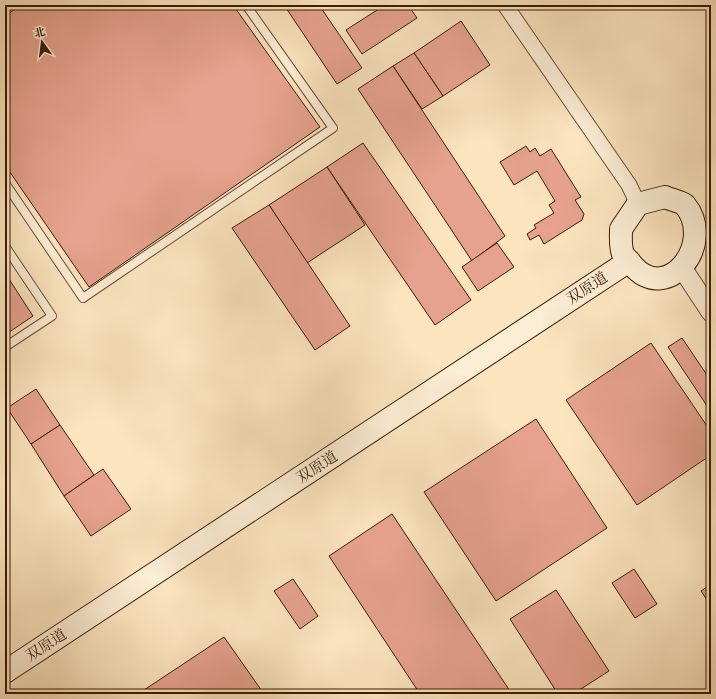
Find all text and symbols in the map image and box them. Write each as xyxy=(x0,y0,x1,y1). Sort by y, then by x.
north arrow xyxy=(22,22,62,62)
text: 北 xyxy=(33,25,47,40)
street label: 双原道 xyxy=(563,268,611,308)
street label: 双原道 xyxy=(293,447,341,487)
street label: 双原道 xyxy=(22,625,70,665)

